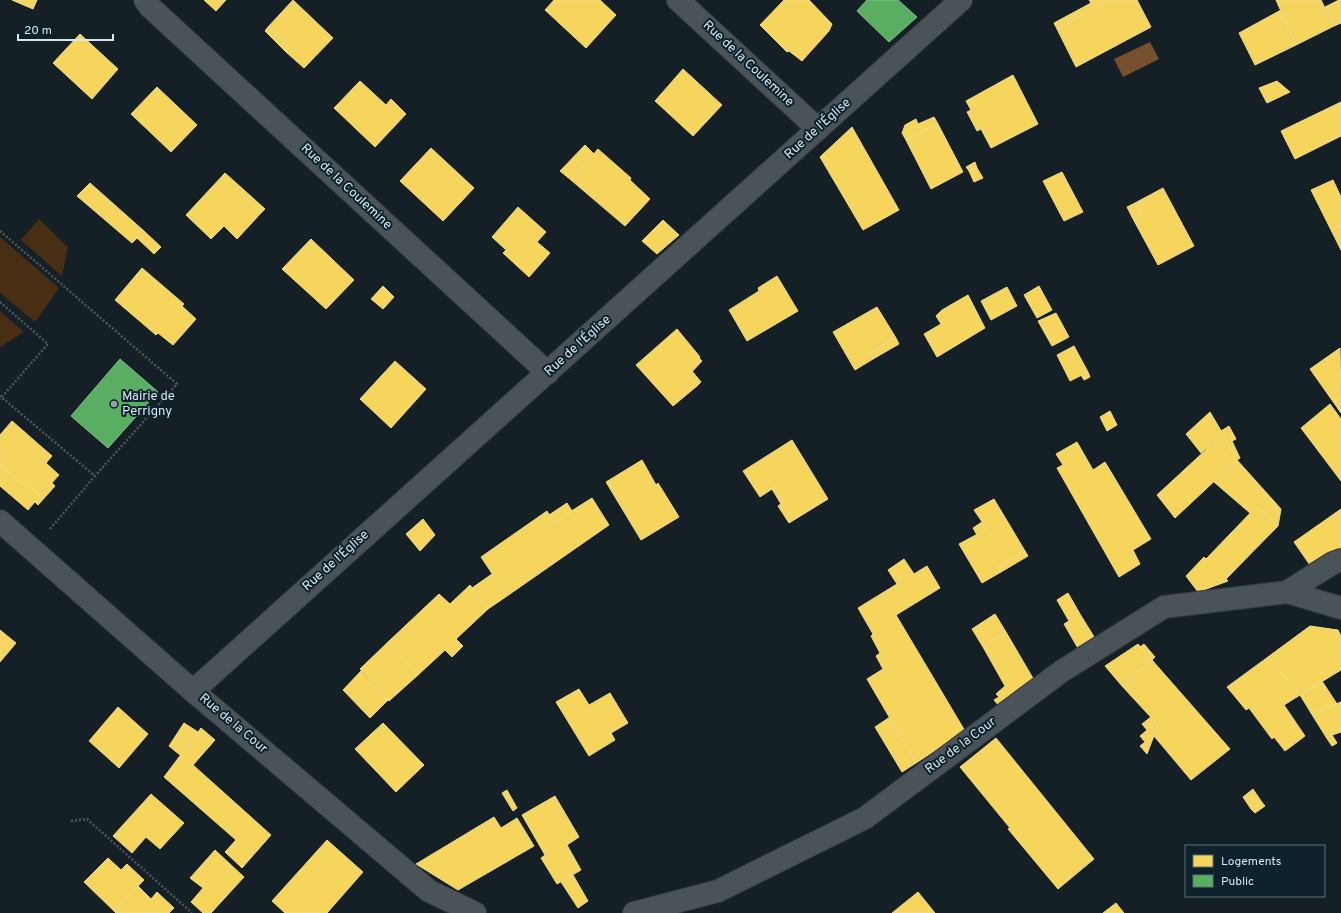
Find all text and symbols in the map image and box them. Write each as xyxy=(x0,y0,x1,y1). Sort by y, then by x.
scale bar xyxy=(18,16,113,42)
street label: Rue de la Coulemine xyxy=(699,18,797,110)
text: 20 m xyxy=(24,23,52,39)
street label: Rue de l'Église xyxy=(780,94,854,163)
street label: Rue de la Coulemine xyxy=(297,141,395,233)
street label: Rue de l'Église xyxy=(540,311,614,380)
place label: Mairie de Perrigny xyxy=(122,389,175,420)
marker: Mairie de Perrigny xyxy=(109,399,119,409)
street label: Rue de l'Église xyxy=(298,526,372,595)
street label: Rue de la Cour xyxy=(195,691,271,757)
street label: Rue de la Cour xyxy=(922,714,1000,778)
legend xyxy=(1185,845,1325,897)
text: Logements xyxy=(1221,854,1281,870)
text: Public xyxy=(1221,874,1254,890)

